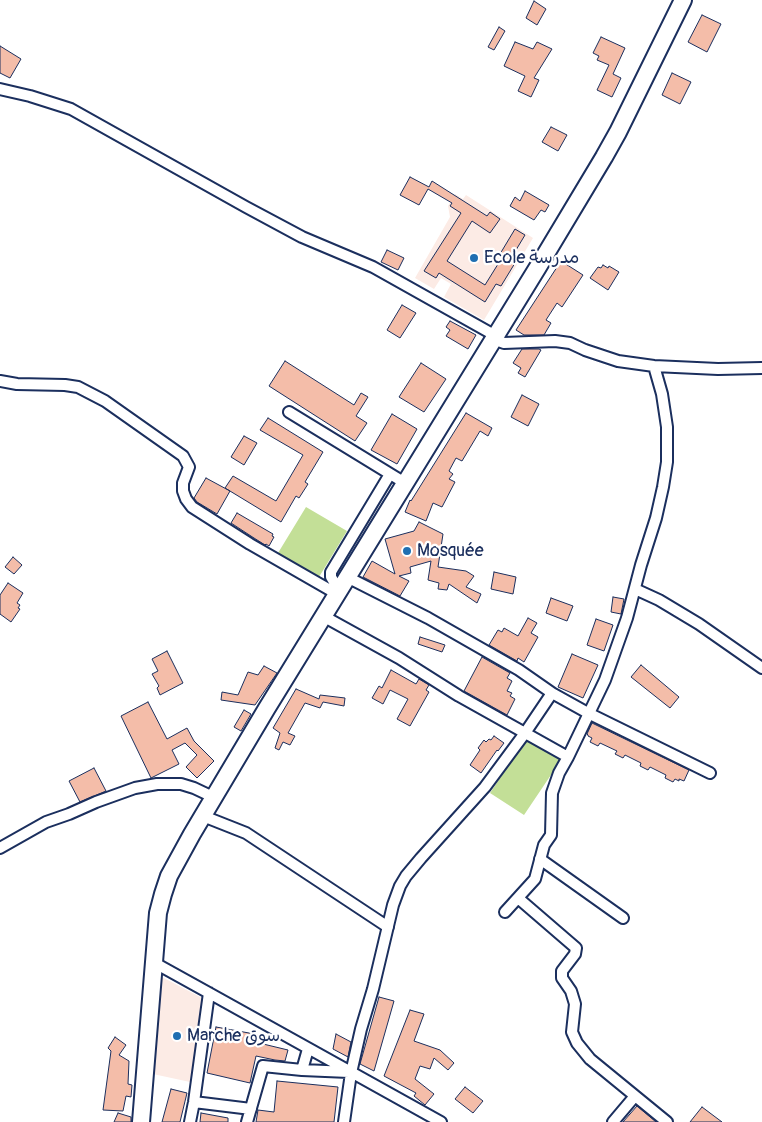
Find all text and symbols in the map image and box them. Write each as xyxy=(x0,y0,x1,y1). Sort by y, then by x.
place label: Ecole مدرسة xyxy=(484,247,579,269)
marker: Ecole مدرسة xyxy=(468,252,480,264)
place label: Mosquée xyxy=(417,540,484,562)
marker: Mosquée xyxy=(401,545,413,557)
place label: Marche سوق xyxy=(187,1025,280,1047)
marker: Marche سوق xyxy=(171,1030,183,1042)

